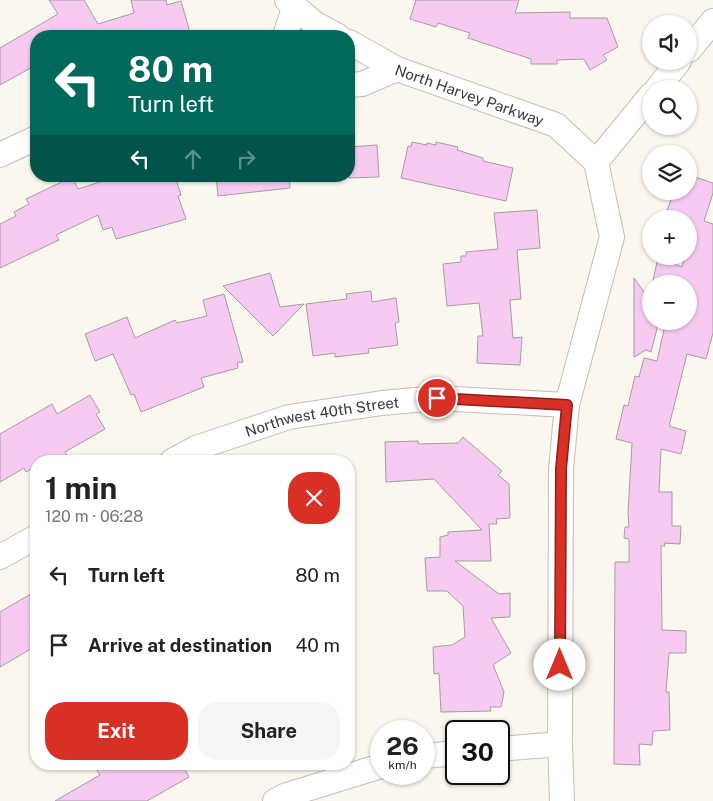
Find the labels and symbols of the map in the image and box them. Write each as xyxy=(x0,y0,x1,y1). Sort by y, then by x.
street label: North Harvey Parkway xyxy=(393,61,546,129)
pin xyxy=(416,377,458,419)
street label: Northwest 40th Street xyxy=(243,393,400,440)
position arrow xyxy=(533,638,585,690)
speed limit sign: 30 xyxy=(445,720,510,785)

